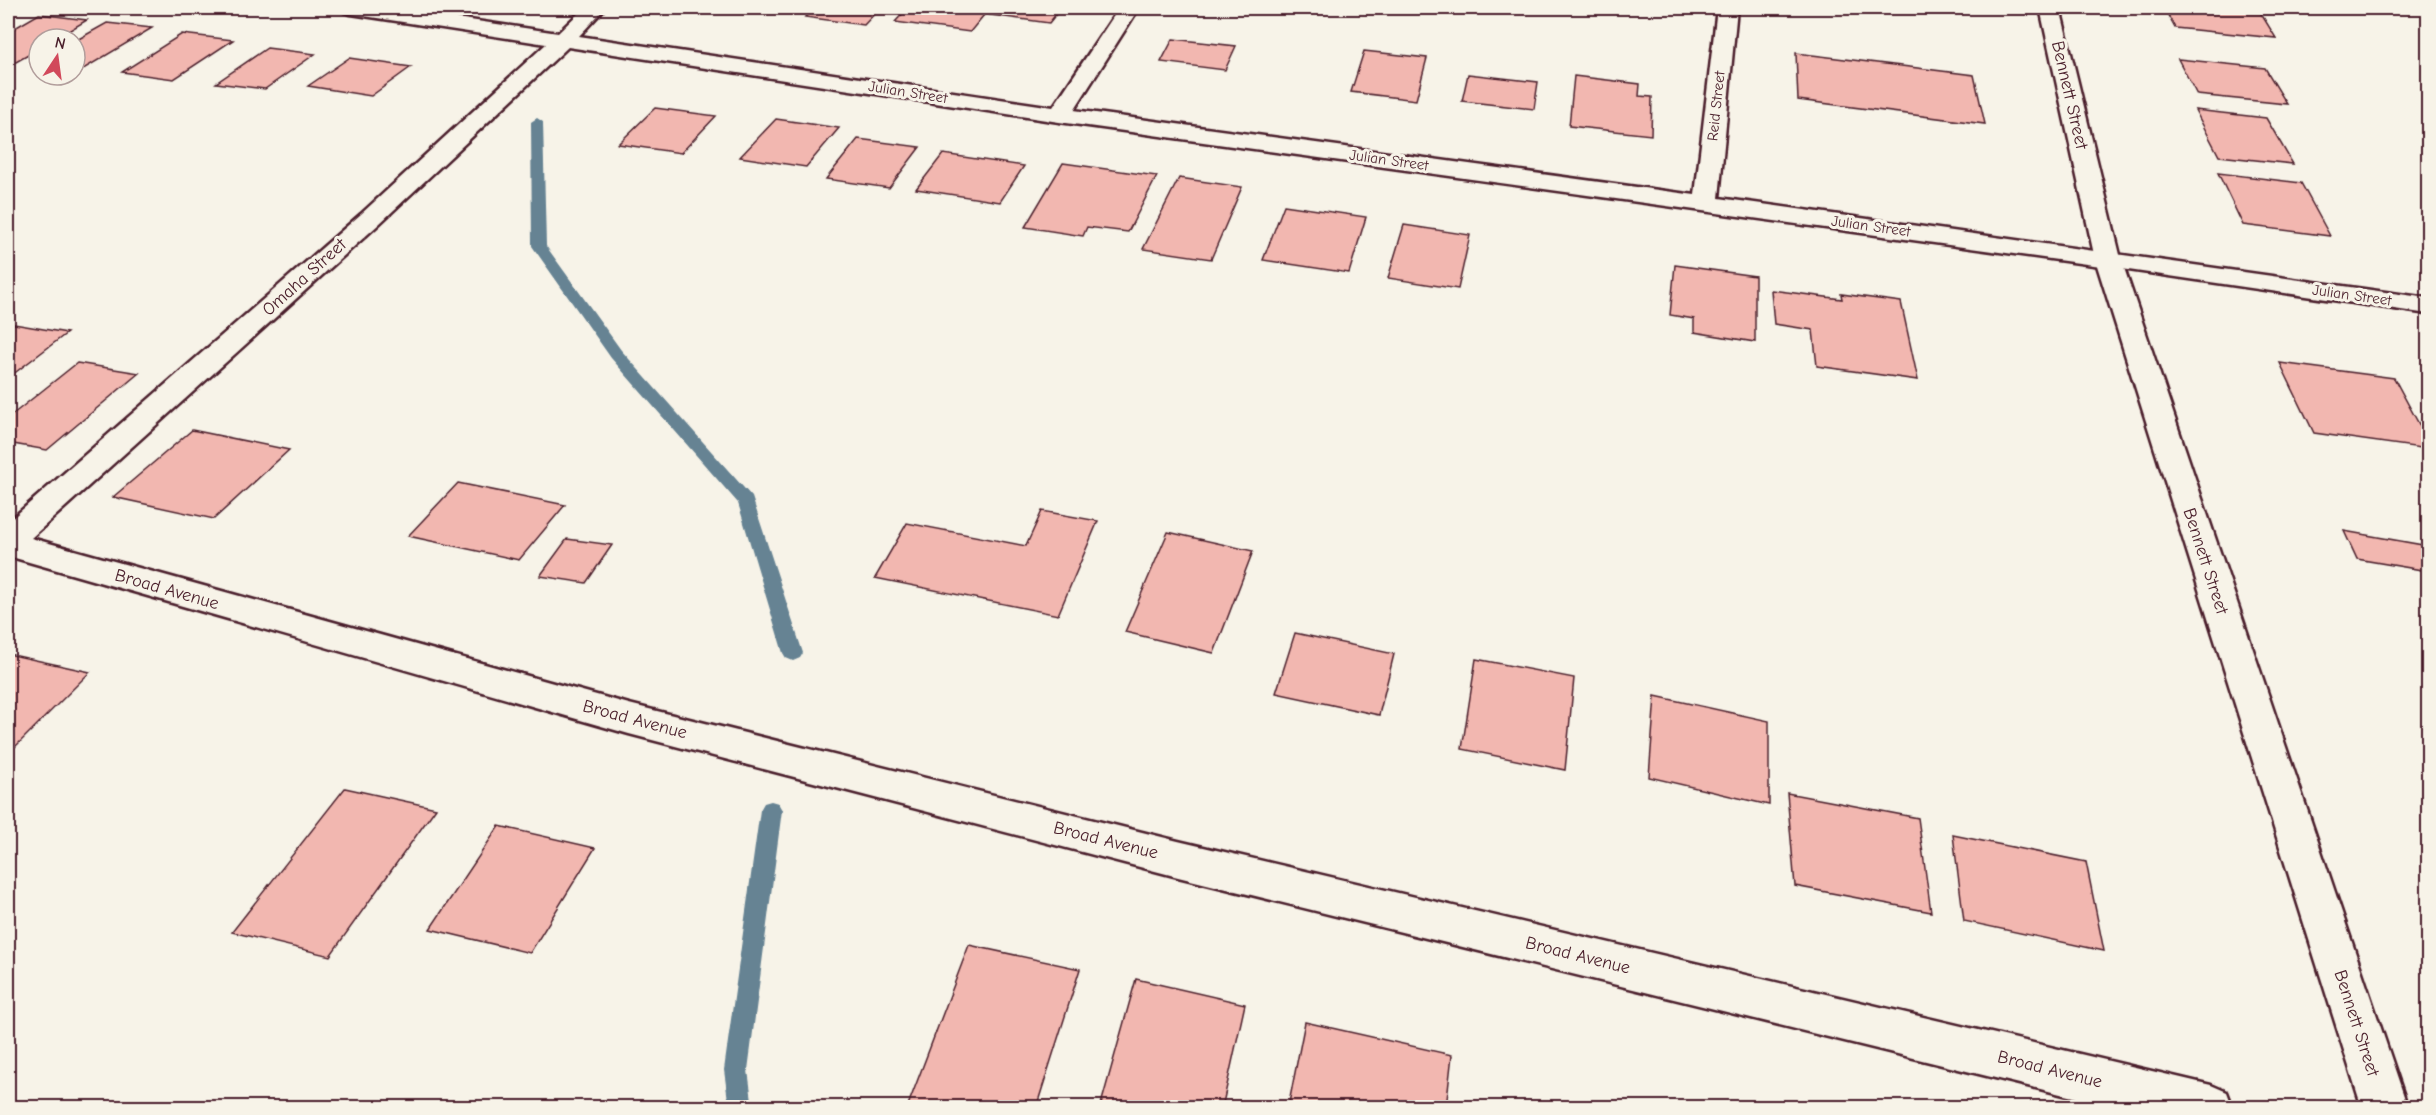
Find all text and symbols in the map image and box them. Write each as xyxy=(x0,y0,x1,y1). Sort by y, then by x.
north arrow xyxy=(27,27,87,87)
text: N xyxy=(53,33,67,53)
street label: Bennett Street xyxy=(2047,39,2092,152)
street label: Reid Street xyxy=(1703,69,1729,142)
street label: Julian Street xyxy=(867,77,950,107)
street label: Julian Street xyxy=(1348,146,1430,175)
street label: Julian Street xyxy=(1830,212,1912,241)
street label: Omaha Street xyxy=(258,234,351,321)
street label: Julian Street xyxy=(2311,281,2393,310)
street label: Bennett Street xyxy=(2178,505,2233,618)
street label: Broad Avenue xyxy=(112,565,221,614)
street label: Broad Avenue xyxy=(580,695,689,743)
street label: Broad Avenue xyxy=(1051,817,1160,864)
street label: Broad Avenue xyxy=(1523,932,1632,979)
street label: Bennett Street xyxy=(2329,967,2384,1080)
street label: Broad Avenue xyxy=(1995,1046,2104,1093)

